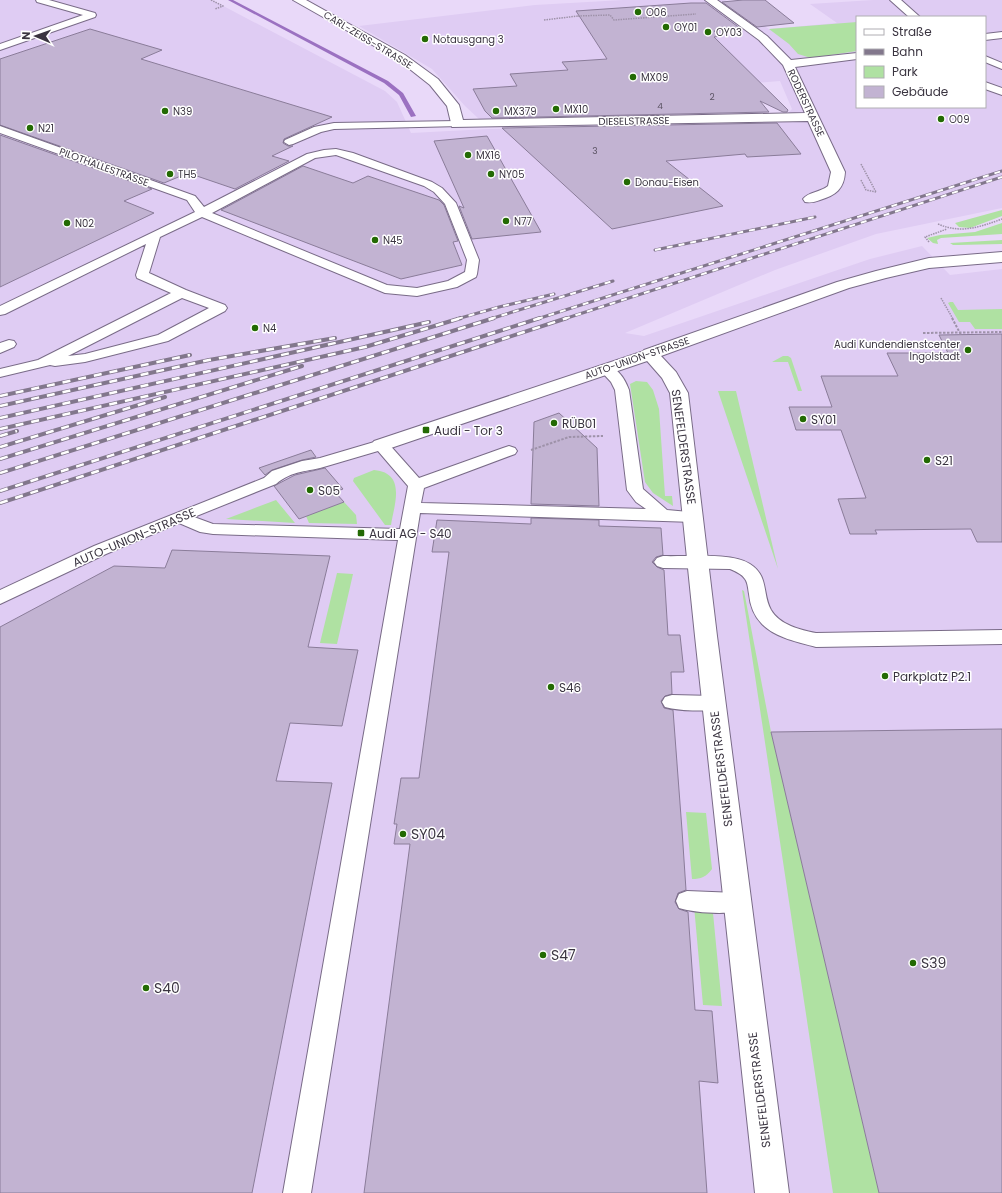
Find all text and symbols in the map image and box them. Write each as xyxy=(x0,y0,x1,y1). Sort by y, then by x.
place label: O06 xyxy=(646,5,667,20)
street label: CARL-ZEISS-STRASSE xyxy=(321,7,415,73)
marker: O06 xyxy=(633,7,643,17)
north arrow xyxy=(16,16,56,56)
legend xyxy=(856,16,986,108)
place label: OY01 xyxy=(674,20,697,35)
marker: OY01 xyxy=(661,22,671,32)
text: Straße xyxy=(892,23,932,40)
place label: OY03 xyxy=(716,25,742,40)
marker: OY03 xyxy=(703,27,713,37)
text: N xyxy=(18,31,34,40)
place label: Notausgang 3 xyxy=(433,32,504,47)
marker: Notausgang 3 xyxy=(420,34,430,44)
text: Bahn xyxy=(892,43,923,60)
text: Park xyxy=(892,63,919,80)
street label: RODERSTRASSE xyxy=(784,67,828,139)
place label: MX09 xyxy=(641,70,668,85)
marker: MX09 xyxy=(628,72,638,82)
text: Gebäude xyxy=(892,83,948,100)
house number: 2 xyxy=(709,91,715,103)
house number: 4 xyxy=(657,100,663,112)
place label: MX10 xyxy=(564,102,588,117)
place label: N39 xyxy=(173,104,192,119)
place label: MX379 xyxy=(504,104,536,119)
marker: MX10 xyxy=(551,104,561,114)
marker: N39 xyxy=(160,106,170,116)
marker: MX379 xyxy=(491,106,501,116)
place label: O09 xyxy=(949,112,969,127)
street label: DIESELSTRASSE xyxy=(598,113,670,129)
marker: O09 xyxy=(936,114,946,124)
place label: N21 xyxy=(38,121,54,136)
marker: N21 xyxy=(25,123,35,133)
street label: PILOTHALLESTRASSE xyxy=(57,144,151,190)
house number: 3 xyxy=(592,145,598,157)
place label: MX16 xyxy=(476,148,500,163)
marker: MX16 xyxy=(463,150,473,160)
place label: TH5 xyxy=(178,167,197,182)
place label: NY05 xyxy=(499,167,524,182)
marker: TH5 xyxy=(165,169,175,179)
marker: NY05 xyxy=(486,169,496,179)
place label: Donau-Eisen xyxy=(635,175,699,190)
marker: Donau-Eisen xyxy=(622,177,632,187)
place label: N77 xyxy=(514,214,532,229)
place label: N02 xyxy=(75,216,94,231)
marker: N77 xyxy=(501,216,511,226)
marker: N02 xyxy=(62,218,72,228)
place label: N45 xyxy=(383,233,403,248)
marker: N45 xyxy=(370,235,380,245)
place label: N4 xyxy=(263,321,276,336)
marker: N4 xyxy=(250,323,260,333)
street label: AUTO-UNION-STRASSE xyxy=(583,333,691,383)
place label: Audi Kundendienstcenter Ingolstadt xyxy=(834,337,960,364)
marker: Audi Kundendienstcenter Ingolstadt xyxy=(963,345,973,355)
street label: SENEFELDERSTRASSE xyxy=(667,388,701,506)
place label: SY01 xyxy=(811,411,836,428)
marker: SY01 xyxy=(798,414,808,424)
place label: RÜB01 xyxy=(562,415,596,432)
marker: RÜB01 xyxy=(549,418,559,428)
place label: Audi - Tor 3 xyxy=(434,422,503,439)
marker: Audi - Tor 3 xyxy=(421,425,431,435)
place label: S21 xyxy=(935,452,953,469)
marker: S21 xyxy=(922,455,932,465)
place label: S05 xyxy=(318,482,340,499)
marker: S05 xyxy=(305,485,315,495)
street label: AUTO-UNION-STRASSE xyxy=(70,503,198,571)
place label: Audi AG - S40 xyxy=(369,525,452,542)
marker: Audi AG - S40 xyxy=(356,528,366,538)
place label: Parkplatz P2.1 xyxy=(893,668,971,685)
marker: Parkplatz P2.1 xyxy=(880,671,890,681)
place label: S46 xyxy=(559,679,581,696)
marker: S46 xyxy=(546,682,556,692)
street label: SENEFELDERSTRASSE xyxy=(705,710,737,828)
place label: SY04 xyxy=(411,824,445,844)
marker: SY04 xyxy=(398,829,408,839)
place label: S47 xyxy=(551,945,576,965)
marker: S47 xyxy=(538,950,548,960)
place label: S39 xyxy=(921,953,946,973)
marker: S39 xyxy=(908,958,918,968)
place label: S40 xyxy=(154,978,180,998)
marker: S40 xyxy=(141,983,151,993)
street label: SENEFELDERSTRASSE xyxy=(743,1031,775,1149)

